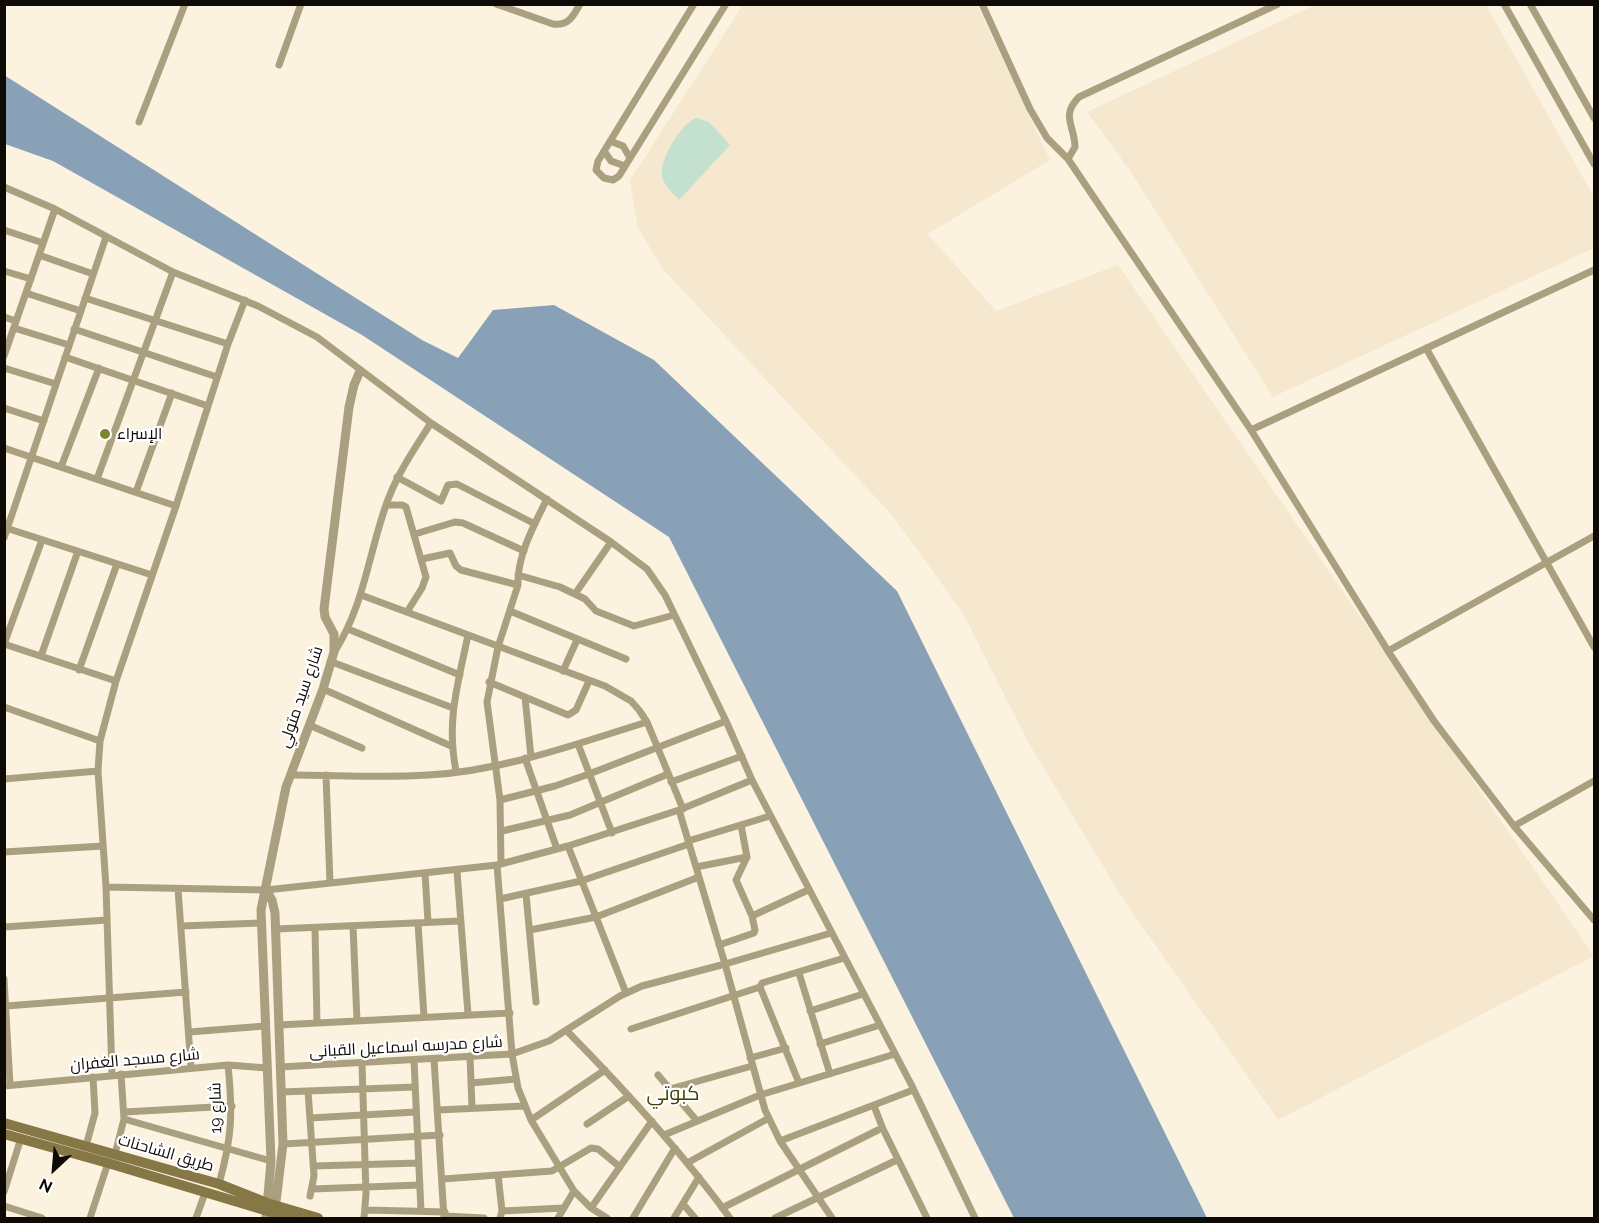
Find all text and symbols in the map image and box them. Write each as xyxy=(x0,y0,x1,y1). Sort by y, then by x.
place label: الإسراء xyxy=(117,424,162,444)
marker: الإسراء xyxy=(98,427,112,441)
street label: شارع سيد متولي xyxy=(275,644,327,750)
street label: شارع مدرسه اسماعيل القبانى xyxy=(309,1032,503,1062)
street label: شارع مسجد الغفران xyxy=(69,1045,201,1075)
street label: شارع 19 xyxy=(206,1082,226,1134)
district label: كبوتي xyxy=(647,1082,699,1106)
street label: طريق الشاحنات xyxy=(116,1130,216,1176)
north arrow xyxy=(24,1139,84,1199)
text: N xyxy=(36,1174,56,1197)

